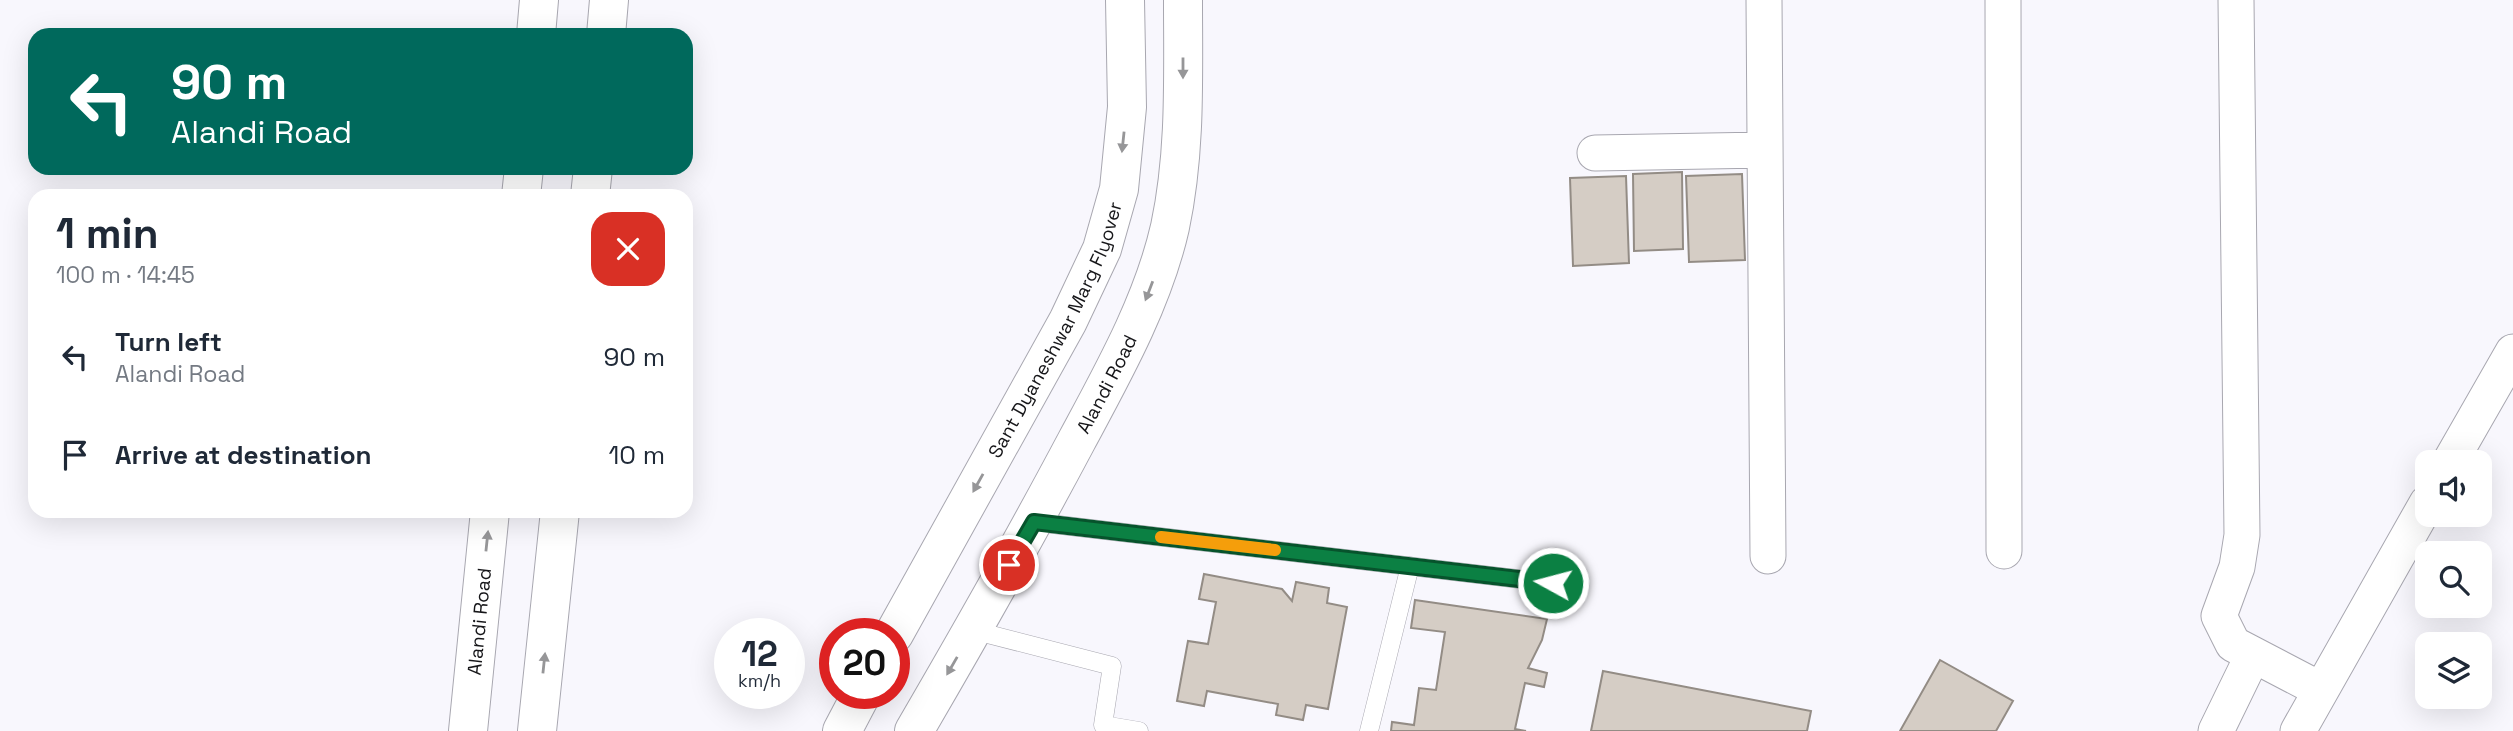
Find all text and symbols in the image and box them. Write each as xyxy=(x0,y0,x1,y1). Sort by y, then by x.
text: 90 m xyxy=(171,51,287,113)
icon: left xyxy=(56,56,147,147)
one-way arrow xyxy=(1177,57,1189,79)
text: Alandi Road xyxy=(171,112,352,152)
one-way arrow xyxy=(1118,131,1129,153)
street label: Sant Dyaneshwar Marg Flyover xyxy=(982,199,1127,462)
text: 1 min xyxy=(56,207,159,260)
button: close xyxy=(591,212,665,286)
text: 100 m · 14:45 xyxy=(56,260,195,290)
one-way arrow xyxy=(1143,281,1154,302)
text: Turn left xyxy=(115,325,222,359)
street label: Alandi Road xyxy=(1070,331,1142,438)
icon: left xyxy=(56,338,94,376)
text: 90 m xyxy=(603,340,665,374)
text: Alandi Road xyxy=(115,359,245,389)
icon: arrive xyxy=(56,436,94,474)
text: Arrive at destination xyxy=(115,438,372,472)
text: 10 m xyxy=(608,438,665,472)
map controls xyxy=(2415,450,2492,709)
button: sound xyxy=(2415,450,2492,527)
one-way arrow xyxy=(972,473,984,492)
one-way arrow xyxy=(482,530,493,552)
pin xyxy=(979,535,1039,595)
button: search xyxy=(2415,541,2492,618)
icon: arrive xyxy=(990,546,1028,584)
position arrow xyxy=(1516,546,1590,620)
street label: Alandi Road xyxy=(461,567,497,676)
speed limit sign: 20 xyxy=(819,618,910,709)
text: 12 xyxy=(741,632,778,676)
button: layers xyxy=(2415,632,2492,709)
one-way arrow xyxy=(539,652,550,674)
one-way arrow xyxy=(946,656,958,676)
text: km/h xyxy=(738,669,781,692)

